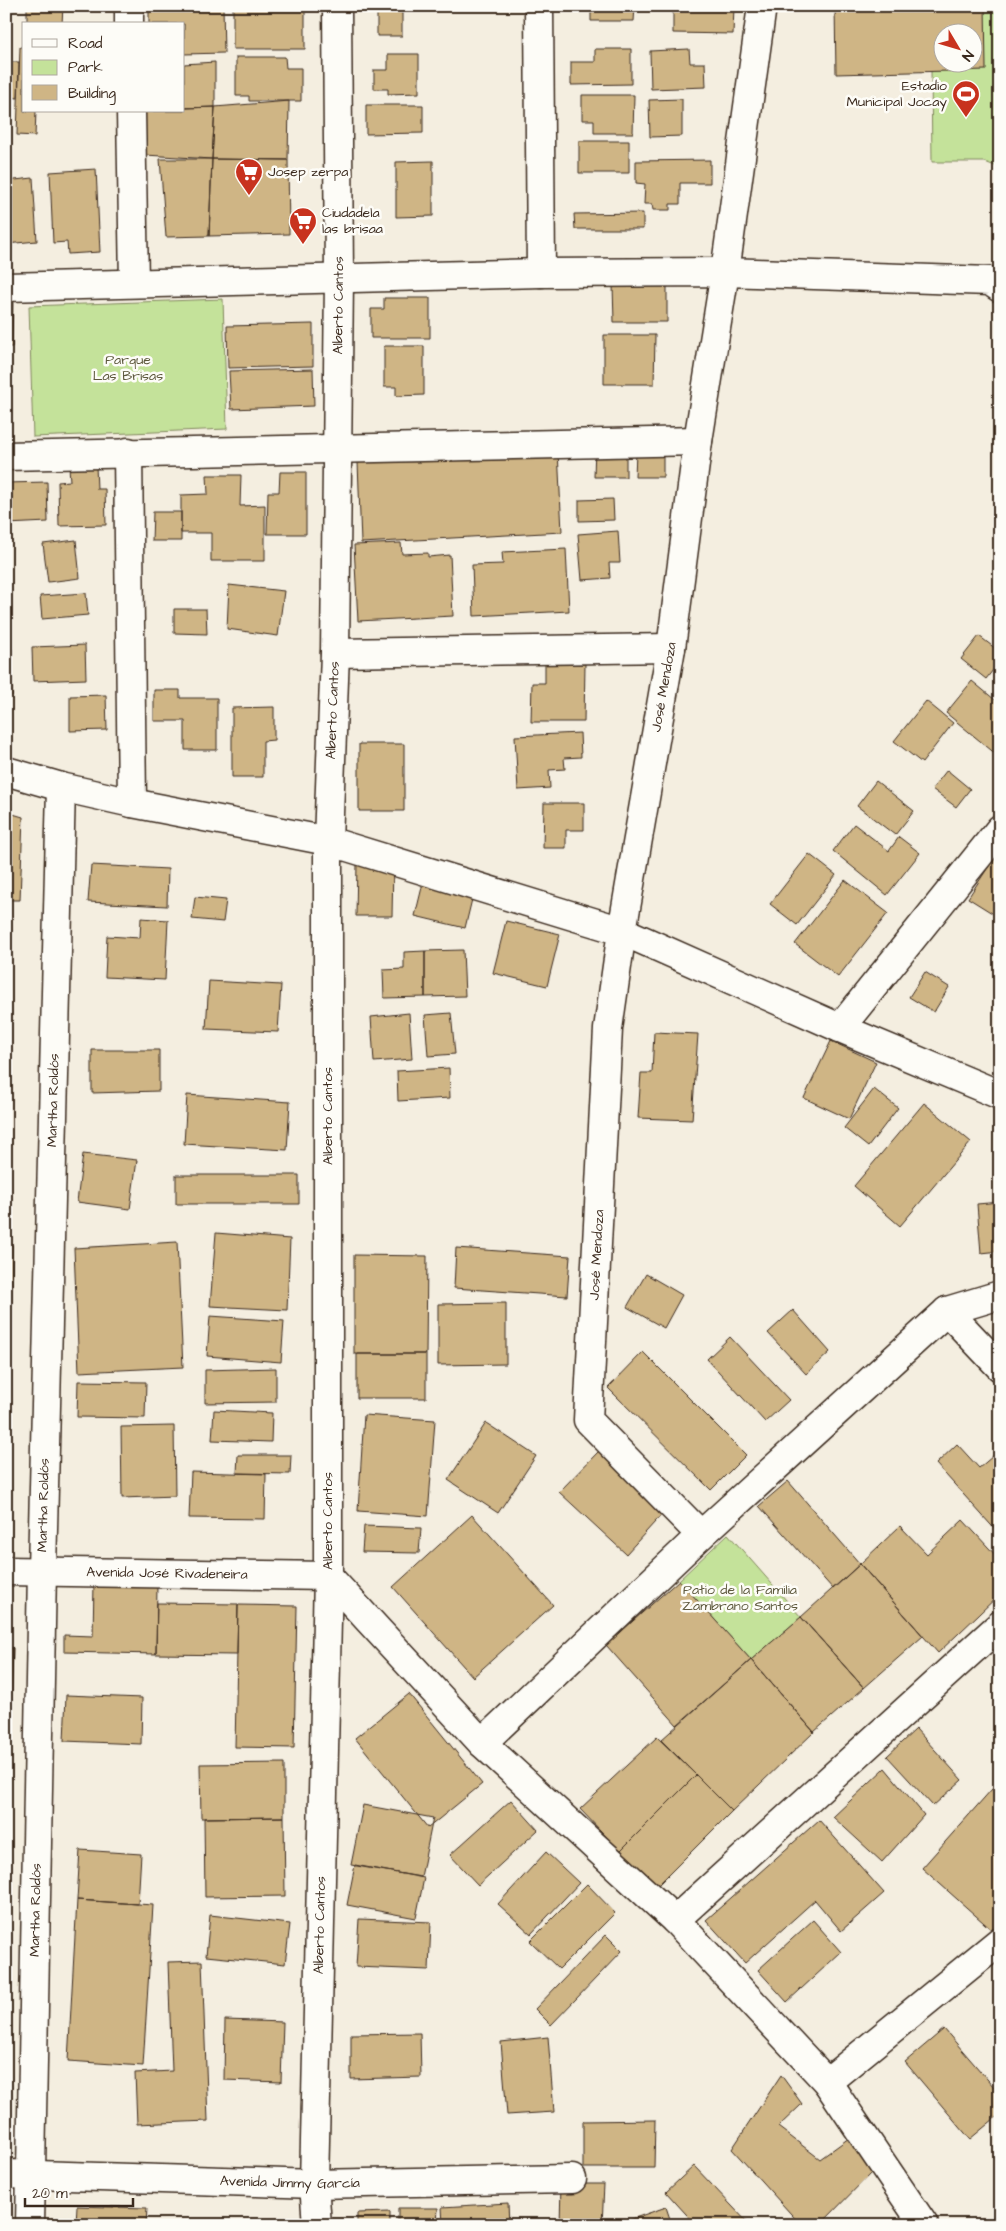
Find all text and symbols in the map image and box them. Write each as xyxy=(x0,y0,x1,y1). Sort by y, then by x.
legend xyxy=(22,22,185,112)
north arrow xyxy=(934,22,984,72)
text: Road xyxy=(68,33,103,54)
text: N xyxy=(957,46,978,65)
text: Park xyxy=(68,57,103,78)
place label: Estadio Municipal Jocay xyxy=(847,76,947,112)
sports icon: Estadio Municipal Jocay xyxy=(951,79,981,118)
text: Building xyxy=(68,83,116,105)
supermarket icon: Josep zerpa xyxy=(234,157,264,196)
place label: Josep zerpa xyxy=(268,162,348,182)
place label: Ciudadela las brisaa xyxy=(322,203,383,239)
supermarket icon: Ciudadela las brisaa xyxy=(288,206,318,245)
street label: Alberto Cantos xyxy=(328,256,349,355)
park label: Parque Las Brisas xyxy=(93,350,163,386)
street label: José Mendoza xyxy=(646,641,682,733)
street label: Alberto Cantos xyxy=(321,661,345,760)
street label: Martha Roldós xyxy=(42,1053,65,1147)
street label: Alberto Cantos xyxy=(318,1067,338,1165)
street label: José Mendoza xyxy=(585,1209,609,1301)
street label: Martha Roldós xyxy=(32,1458,55,1552)
street label: Alberto Cantos xyxy=(318,1472,338,1570)
street label: Avenida José Rivadeneira xyxy=(86,1562,248,1585)
park label: Patio de la Familia Zambrano Santos xyxy=(682,1580,798,1616)
street label: Martha Roldós xyxy=(25,1863,47,1957)
street label: Alberto Cantos xyxy=(309,1876,331,1974)
street label: Avenida Jimmy García xyxy=(219,2171,360,2194)
scale bar xyxy=(25,2176,132,2208)
text: 20 m xyxy=(32,2183,68,2204)

